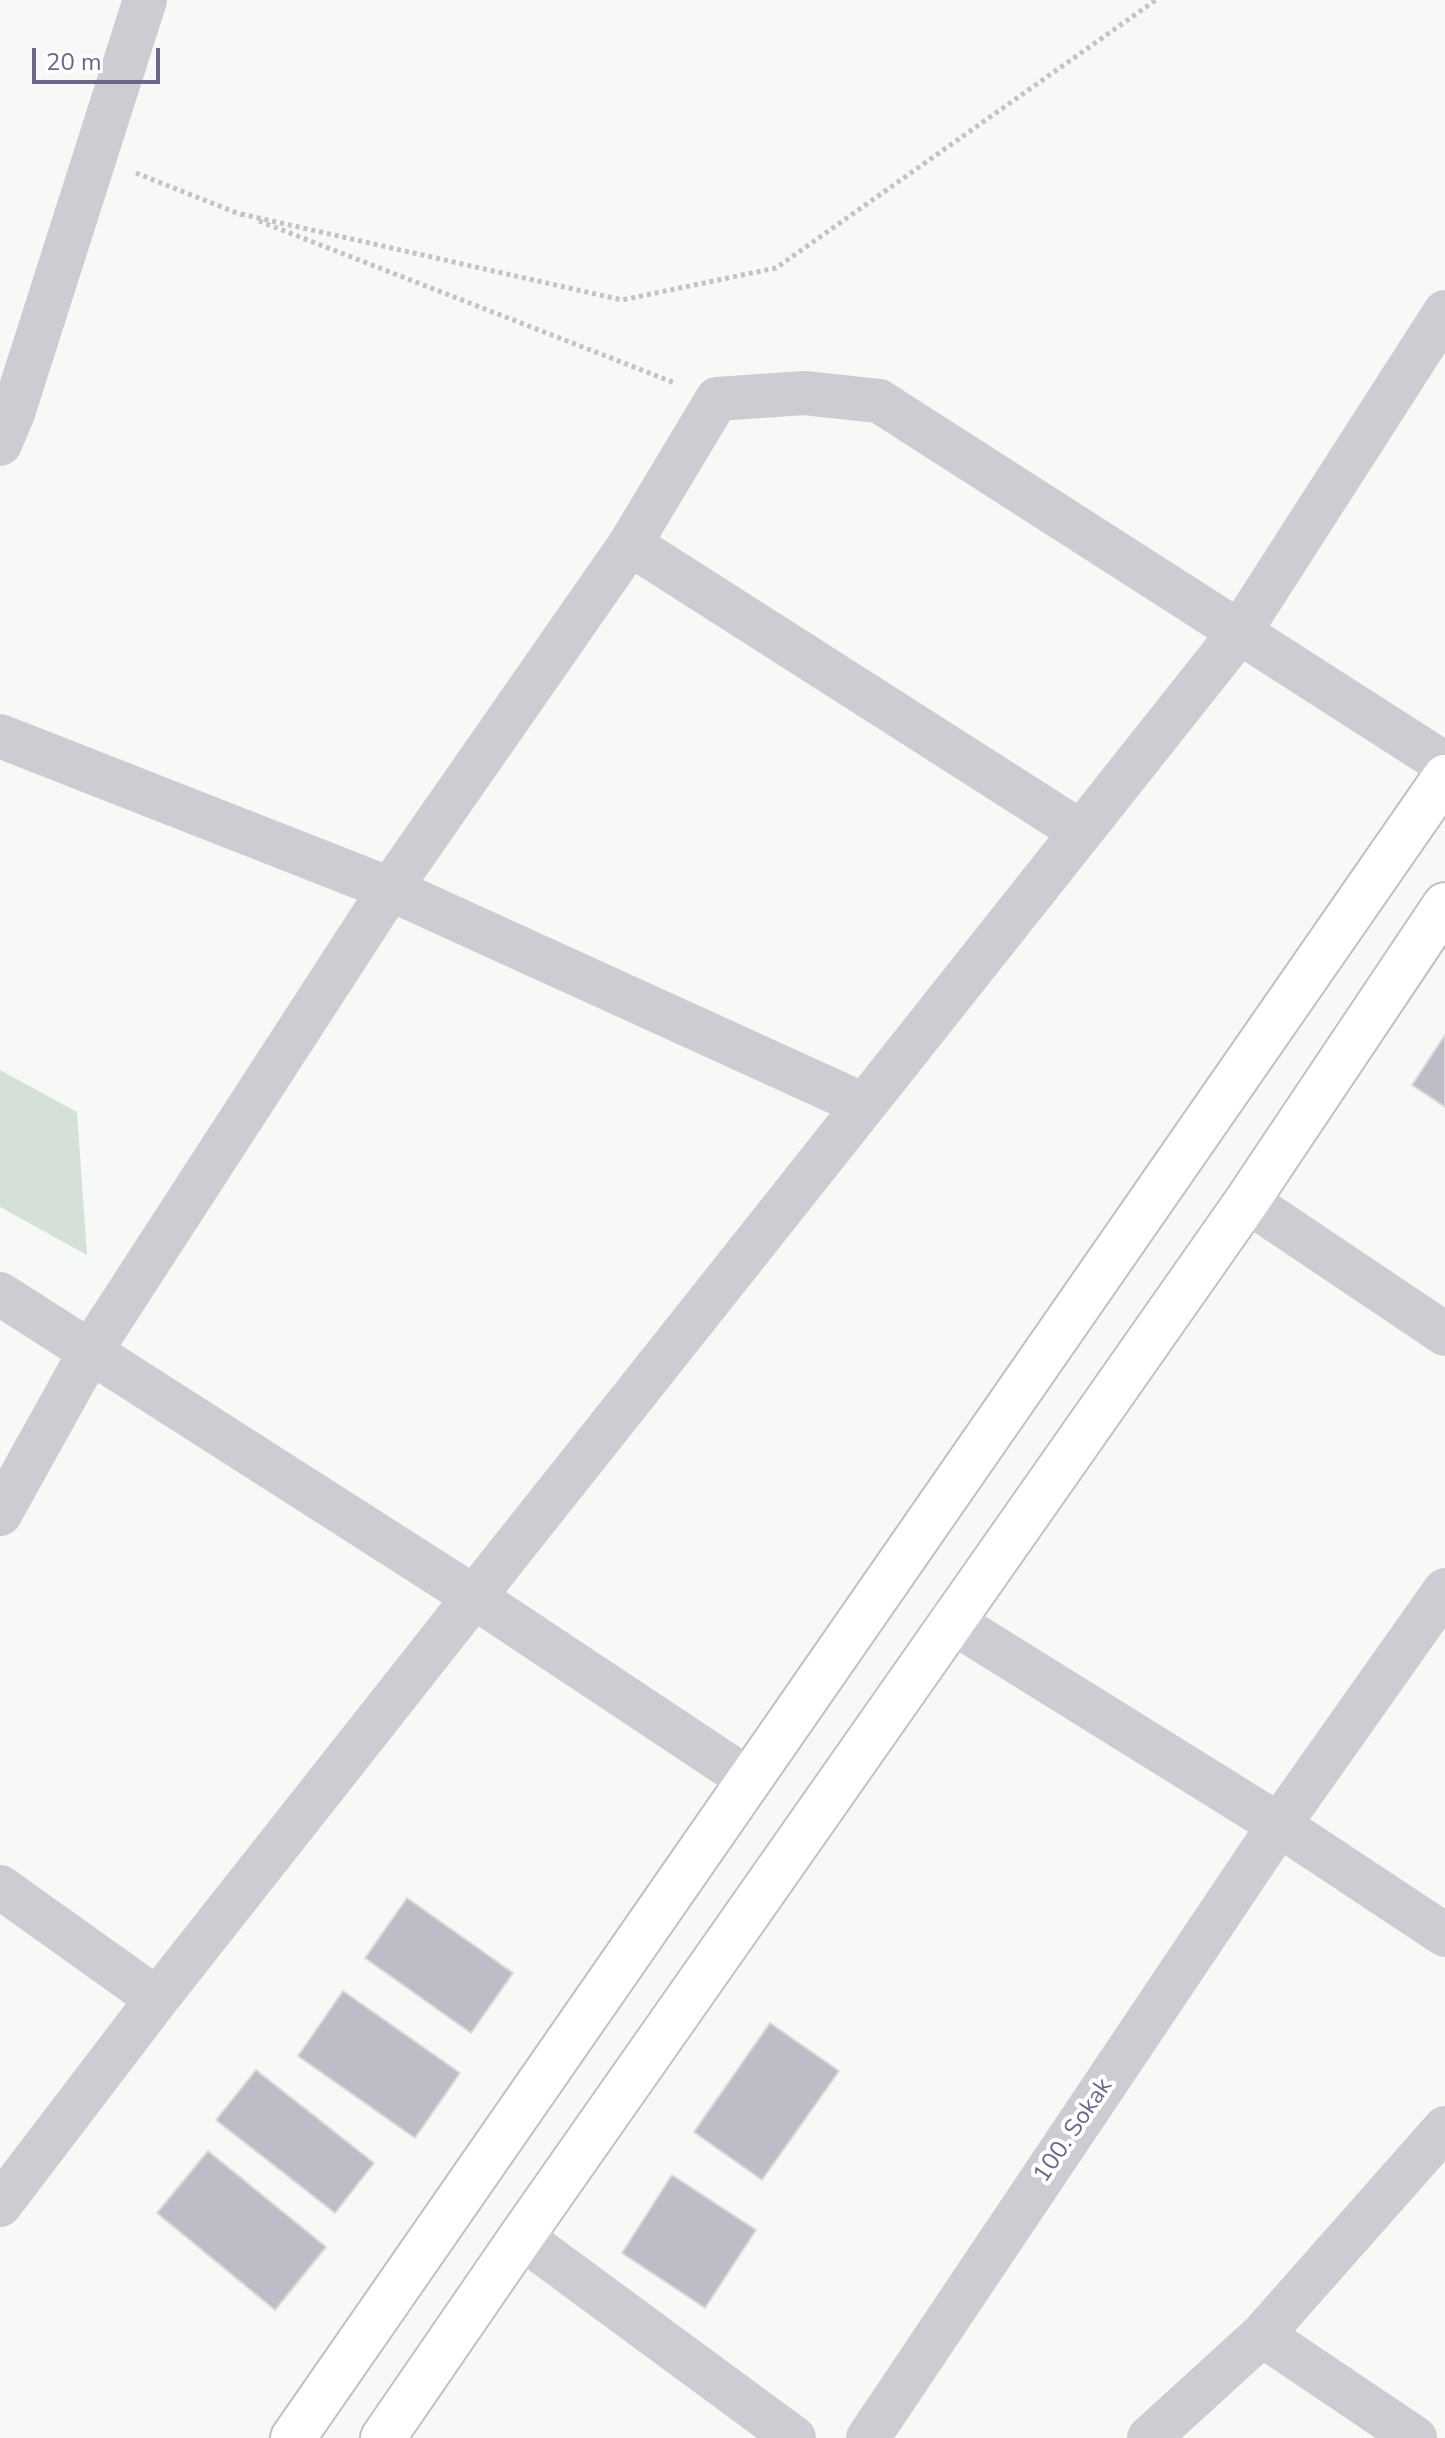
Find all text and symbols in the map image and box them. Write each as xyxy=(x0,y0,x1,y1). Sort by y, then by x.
scale bar xyxy=(36,32,164,82)
text: 20 m xyxy=(46,46,102,78)
street label: 100. Sokak xyxy=(1029,2073,1119,2189)

